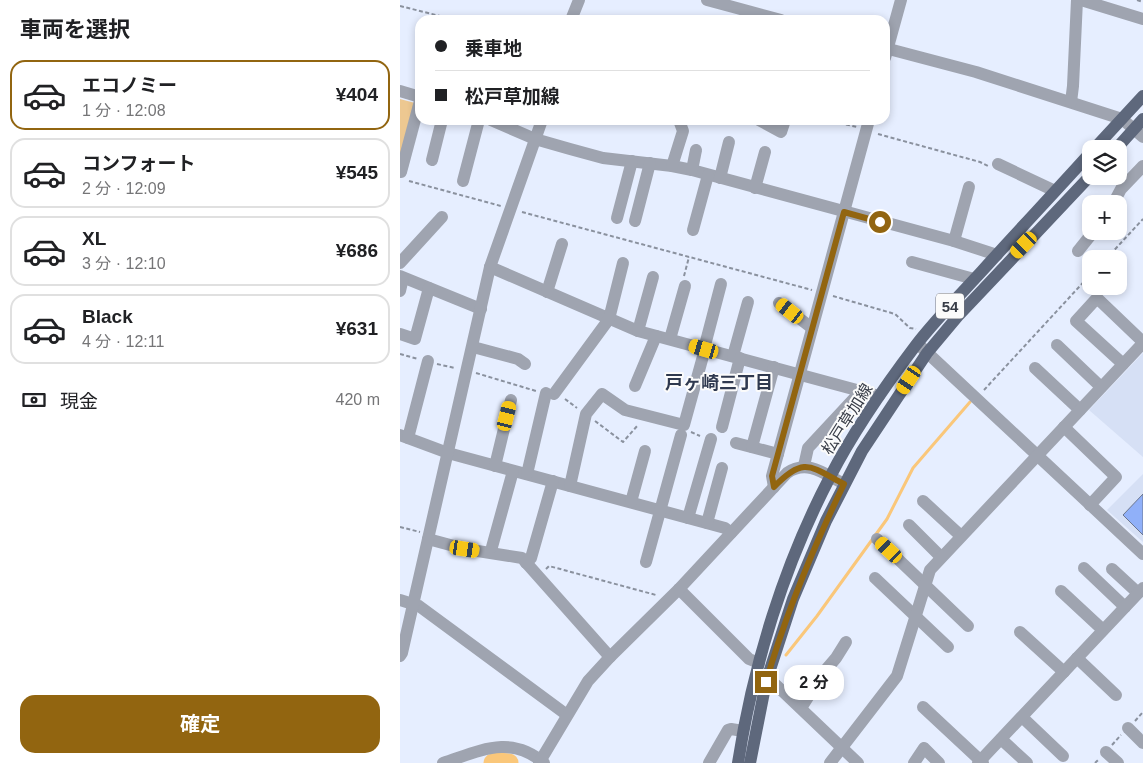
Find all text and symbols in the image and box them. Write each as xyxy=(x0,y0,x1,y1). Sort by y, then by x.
text: 車両を選択 xyxy=(20,17,130,42)
text: 乗車地 xyxy=(465,38,522,59)
icon: car xyxy=(22,73,67,118)
text: エコノミー xyxy=(82,75,177,96)
text: ¥404 xyxy=(336,84,378,105)
text: 松戸草加線 xyxy=(465,86,560,107)
text: 1 分 · 12:08 xyxy=(82,102,166,119)
map controls xyxy=(1082,140,1127,295)
button: layers xyxy=(1082,140,1127,185)
icon: car xyxy=(22,151,67,196)
text: コンフォート xyxy=(82,153,195,174)
text: ¥545 xyxy=(336,162,378,183)
text: 2 分 · 12:09 xyxy=(82,180,166,197)
button: + xyxy=(1082,195,1127,240)
route start xyxy=(869,211,891,233)
text: XL xyxy=(82,228,106,249)
icon: car xyxy=(22,229,67,274)
car xyxy=(1008,229,1039,261)
text: ¥686 xyxy=(336,240,378,261)
button: − xyxy=(1082,250,1127,295)
text: 3 分 · 12:10 xyxy=(82,255,166,272)
road number: 54 xyxy=(936,294,964,318)
car xyxy=(773,296,806,326)
text: Black xyxy=(82,306,133,327)
icon: car xyxy=(22,307,67,352)
text: ¥631 xyxy=(336,318,378,339)
text: 4 分 · 12:11 xyxy=(82,333,164,350)
car xyxy=(687,338,720,360)
car xyxy=(894,363,923,397)
district label: 戸ヶ崎三丁目 xyxy=(665,373,773,393)
street label: 松戸草加線 xyxy=(819,381,875,457)
icon: cash xyxy=(20,386,48,414)
text: 現金 xyxy=(60,391,98,412)
text: 420 m xyxy=(336,391,380,408)
car xyxy=(496,400,517,432)
car xyxy=(872,534,905,566)
car xyxy=(449,539,480,559)
callout: 2 分 xyxy=(784,664,844,700)
route end xyxy=(755,671,777,693)
text: 2 分 xyxy=(799,674,829,691)
button: 確定 xyxy=(20,695,380,753)

